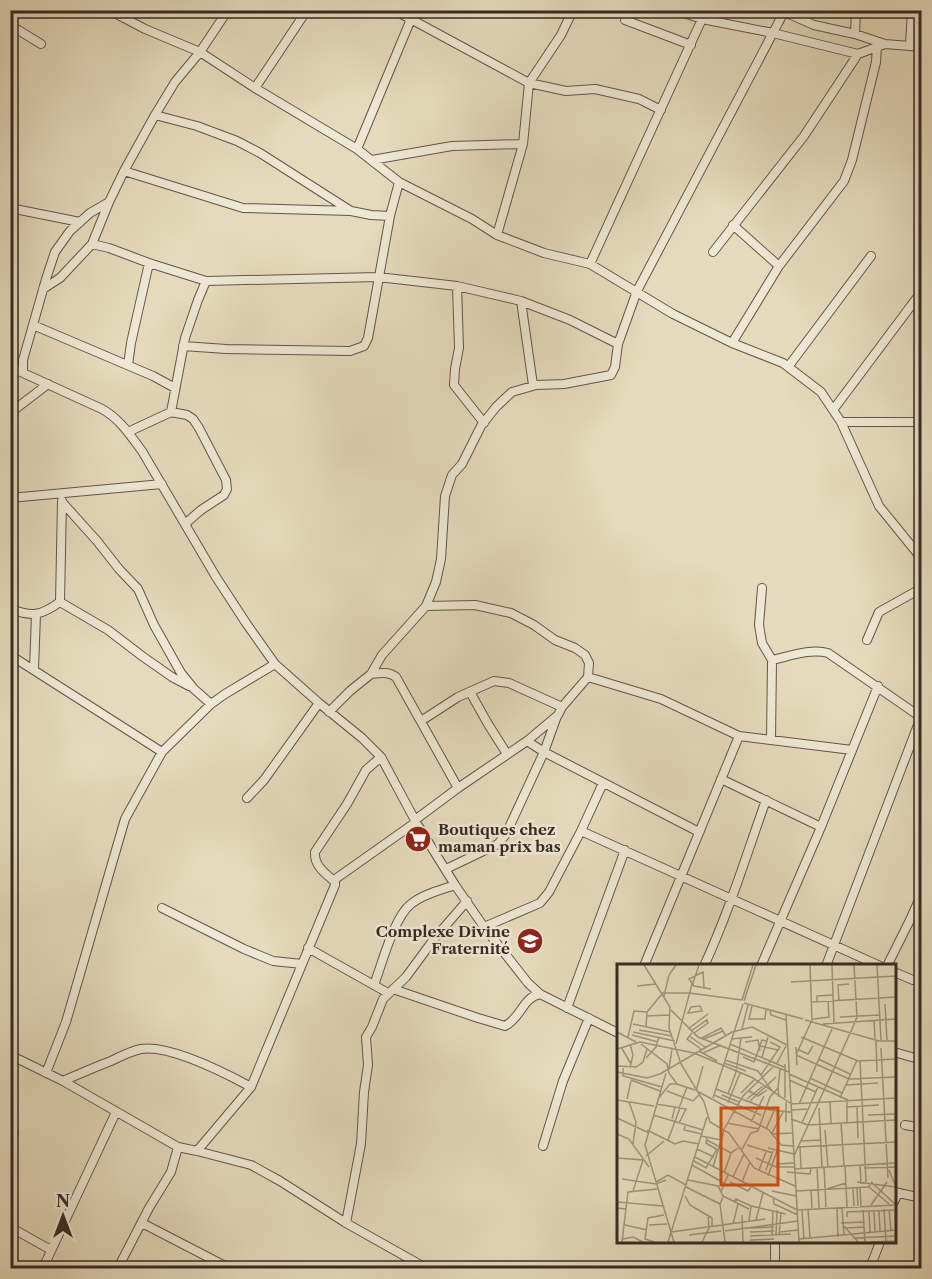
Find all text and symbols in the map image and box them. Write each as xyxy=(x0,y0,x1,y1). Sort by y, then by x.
place label: Boutiques chez maman prix bas xyxy=(438,820,561,856)
supermarket icon: Boutiques chez maman prix bas xyxy=(403,824,433,854)
place label: Complexe Divine Fraternité xyxy=(376,922,510,958)
school or university icon: Complexe Divine Fraternité xyxy=(515,926,545,956)
inset map xyxy=(617,964,896,1243)
north arrow xyxy=(33,1186,93,1246)
text: N xyxy=(56,1191,70,1211)

